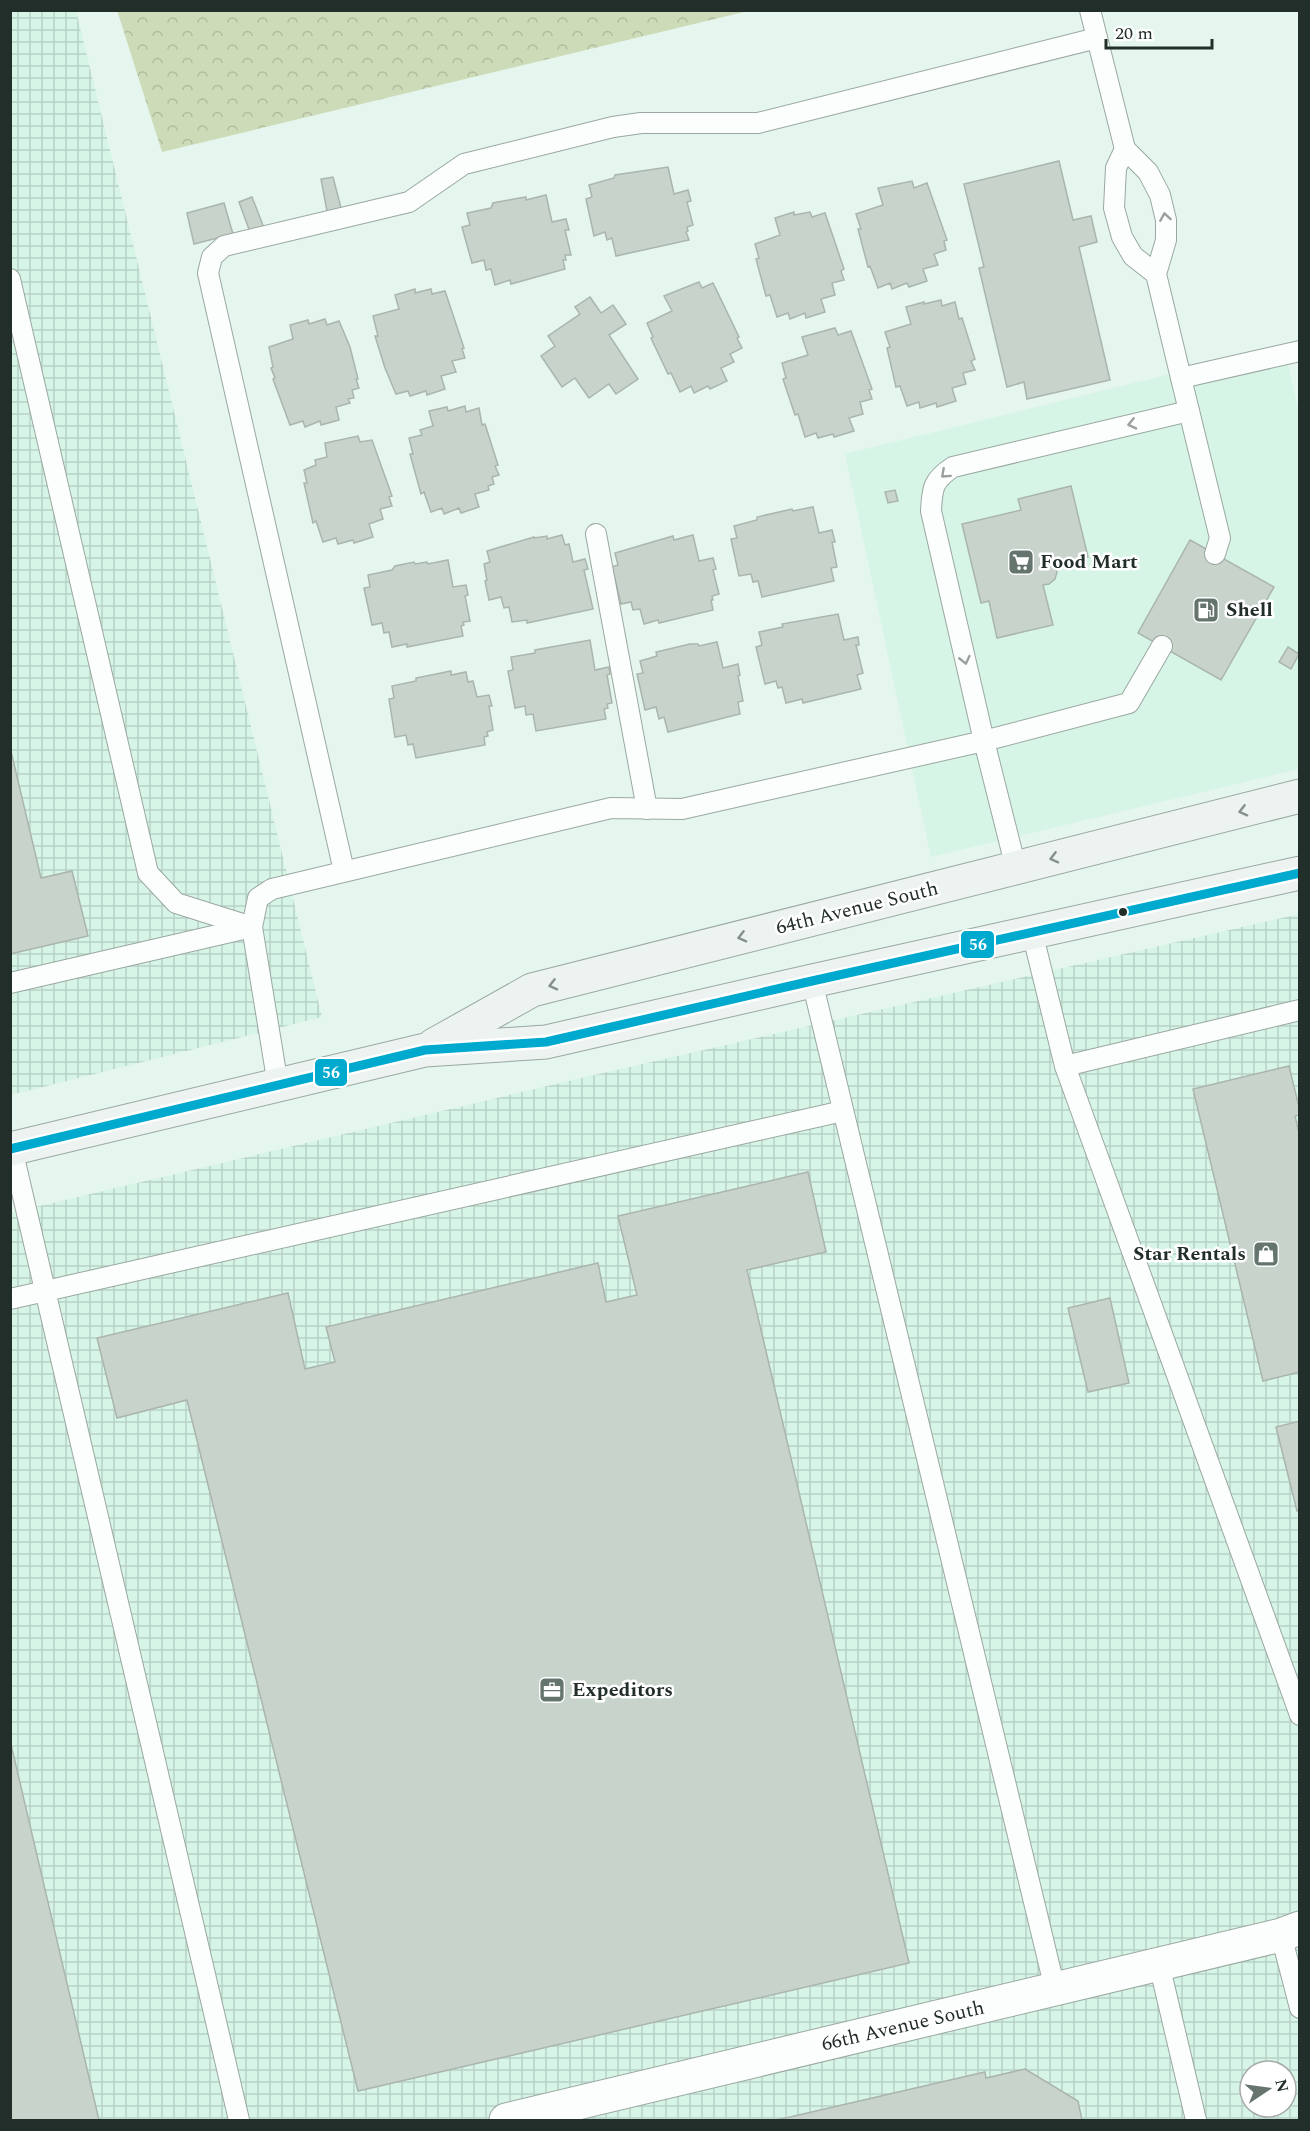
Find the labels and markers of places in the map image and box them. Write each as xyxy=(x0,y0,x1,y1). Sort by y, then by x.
supermarket icon: Food Mart xyxy=(1006,547,1036,577)
place label: Food Mart xyxy=(1040,547,1138,577)
fuel station icon: Shell xyxy=(1191,595,1221,625)
place label: Shell xyxy=(1226,595,1273,625)
unlabelled marker xyxy=(1117,906,1129,918)
place label: Star Rentals xyxy=(1133,1239,1246,1269)
shop icon: Star Rentals xyxy=(1251,1239,1281,1269)
office icon: Expeditors xyxy=(537,1675,567,1705)
place label: Expeditors xyxy=(572,1675,673,1705)

